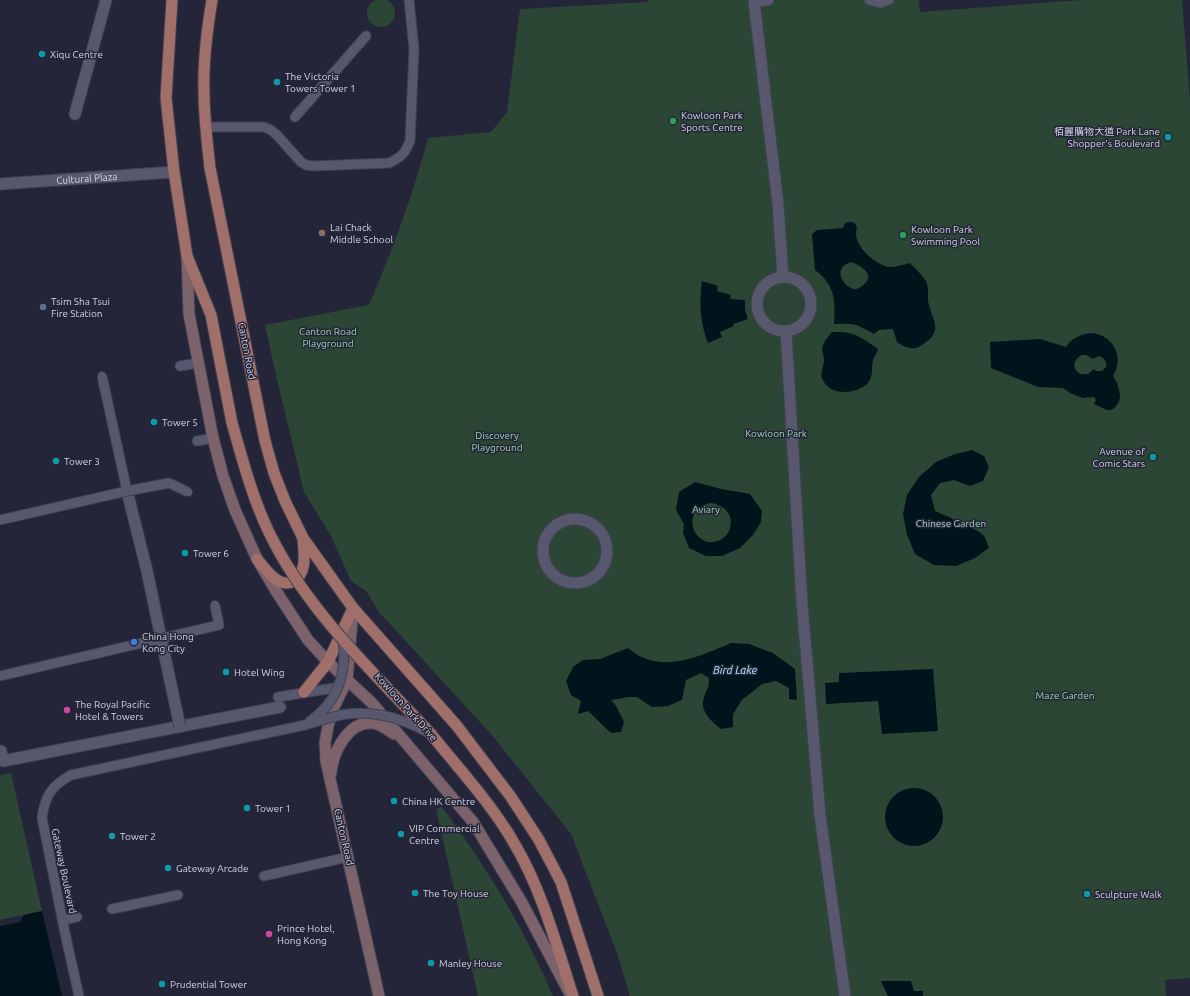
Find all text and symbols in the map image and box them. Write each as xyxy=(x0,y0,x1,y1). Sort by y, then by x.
marker: Xiqu Centre xyxy=(37,49,47,59)
place label: Xiqu Centre xyxy=(50,49,103,60)
place label: The Victoria Towers Tower 1 xyxy=(285,71,356,94)
marker: The Victoria Towers Tower 1 xyxy=(272,77,282,87)
place label: Kowloon Park Sports Centre xyxy=(681,110,743,133)
marker: Kowloon Park Sports Centre xyxy=(668,116,678,126)
place label: 栢麗購物大道 Park Lane Shopper's Boulevard xyxy=(1054,126,1160,149)
marker: 栢麗購物大道 Park Lane Shopper's Boulevard xyxy=(1163,132,1173,142)
street label: Cultural Plaza xyxy=(56,170,118,186)
place label: Lai Chack Middle School xyxy=(330,222,394,245)
place label: Kowloon Park Swimming Pool xyxy=(911,224,980,247)
marker: Lai Chack Middle School xyxy=(317,228,327,238)
marker: Kowloon Park Swimming Pool xyxy=(898,230,908,240)
place label: Tsim Sha Tsui Fire Station xyxy=(51,296,110,319)
marker: Tsim Sha Tsui Fire Station xyxy=(38,302,48,312)
street label: Canton Road xyxy=(236,322,258,381)
park label: Canton Road Playground xyxy=(299,326,357,349)
marker: Tower 5 xyxy=(149,417,159,427)
place label: Tower 5 xyxy=(162,417,198,428)
park label: Kowloon Park xyxy=(745,428,807,439)
park label: Discovery Playground xyxy=(471,430,523,453)
place label: Avenue of Comic Stars xyxy=(1093,446,1145,469)
marker: Avenue of Comic Stars xyxy=(1148,452,1158,462)
marker: Tower 3 xyxy=(51,456,61,466)
place label: Tower 3 xyxy=(64,456,100,467)
park label: Aviary xyxy=(692,504,720,515)
park label: Chinese Garden xyxy=(916,518,986,529)
marker: Tower 6 xyxy=(180,548,190,558)
place label: Tower 6 xyxy=(193,548,229,559)
place label: China Hong Kong City xyxy=(142,631,194,654)
marker: China Hong Kong City xyxy=(129,637,139,647)
water label: Bird Lake xyxy=(713,664,758,676)
marker: Hotel Wing xyxy=(221,667,231,677)
place label: Hotel Wing xyxy=(234,667,285,678)
street label: Kowloon Park Drive xyxy=(373,671,439,743)
park label: Maze Garden xyxy=(1036,690,1094,701)
place label: The Royal Pacific Hotel & Towers xyxy=(75,699,150,722)
marker: The Royal Pacific Hotel & Towers xyxy=(62,705,72,715)
marker: China HK Centre xyxy=(389,796,399,806)
place label: China HK Centre xyxy=(402,796,475,807)
marker: Tower 1 xyxy=(242,803,252,813)
place label: Tower 1 xyxy=(255,803,291,814)
street label: Canton Road xyxy=(332,808,356,867)
place label: VIP Commercial Centre xyxy=(409,823,480,846)
street label: Gateway Boulevard xyxy=(50,827,78,915)
marker: VIP Commercial Centre xyxy=(396,829,406,839)
marker: Tower 2 xyxy=(107,831,117,841)
place label: Tower 2 xyxy=(120,831,156,842)
marker: Gateway Arcade xyxy=(163,863,173,873)
place label: Gateway Arcade xyxy=(176,863,249,874)
marker: The Toy House xyxy=(410,888,420,898)
place label: The Toy House xyxy=(423,888,489,899)
marker: Sculpture Walk xyxy=(1082,889,1092,899)
place label: Sculpture Walk xyxy=(1095,889,1162,900)
place label: Prince Hotel, Hong Kong xyxy=(277,923,335,946)
marker: Prince Hotel, Hong Kong xyxy=(264,929,274,939)
marker: Manley House xyxy=(426,958,436,968)
place label: Manley House xyxy=(439,958,502,969)
marker: Prudential Tower xyxy=(157,979,167,989)
place label: Prudential Tower xyxy=(170,979,247,990)

